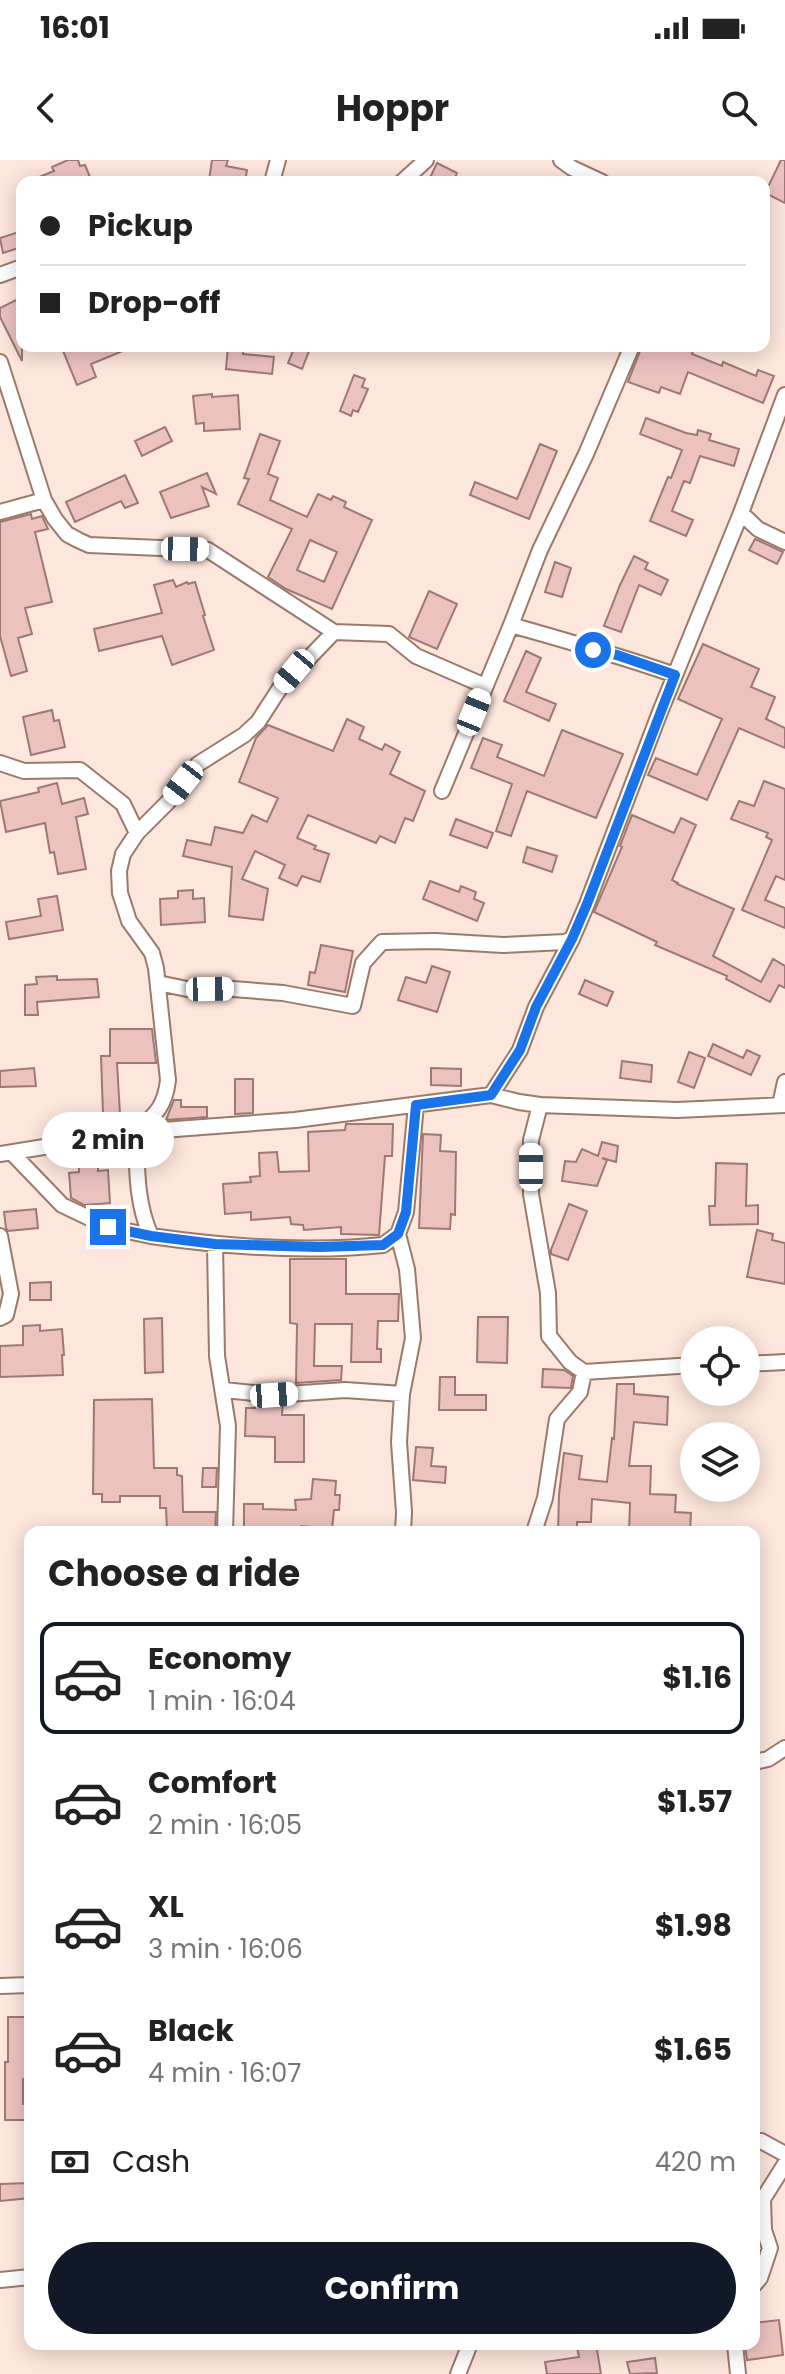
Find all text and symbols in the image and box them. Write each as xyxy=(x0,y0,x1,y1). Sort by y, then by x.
text: 16:01 xyxy=(40,6,110,49)
text: Hoppr xyxy=(336,83,449,134)
icon: back xyxy=(24,86,68,130)
icon: search xyxy=(717,86,761,130)
text: Pickup xyxy=(88,204,193,247)
text: Drop-off xyxy=(88,281,220,324)
car xyxy=(161,537,209,561)
route start xyxy=(575,632,611,668)
car xyxy=(269,645,319,697)
car xyxy=(454,685,494,739)
car xyxy=(159,757,207,809)
car xyxy=(186,977,234,1001)
callout: 2 min xyxy=(42,1111,174,1167)
text: 2 min xyxy=(71,1122,145,1158)
car xyxy=(519,1143,543,1191)
route end xyxy=(90,1209,126,1245)
map controls xyxy=(680,1326,760,1502)
button: locate xyxy=(680,1326,760,1406)
car xyxy=(249,1381,299,1409)
button: layers xyxy=(680,1422,760,1502)
text: Choose a ride xyxy=(48,1548,300,1599)
text: Economy xyxy=(148,1637,292,1680)
icon: car xyxy=(52,1642,124,1714)
text: $1.16 xyxy=(662,1656,732,1699)
text: 1 min · 16:04 xyxy=(148,1683,296,1719)
text: Comfort xyxy=(148,1761,277,1804)
icon: car xyxy=(52,1766,124,1838)
text: $1.57 xyxy=(657,1780,732,1823)
text: 2 min · 16:05 xyxy=(148,1807,302,1843)
text: XL xyxy=(148,1885,184,1928)
icon: car xyxy=(52,1890,124,1962)
text: $1.98 xyxy=(655,1904,732,1947)
text: 3 min · 16:06 xyxy=(148,1931,303,1967)
text: Black xyxy=(148,2009,234,2052)
icon: car xyxy=(52,2014,124,2086)
text: $1.65 xyxy=(654,2028,732,2071)
text: 4 min · 16:07 xyxy=(148,2055,301,2091)
icon: cash xyxy=(48,2140,92,2184)
text: Cash xyxy=(112,2140,190,2183)
text: 420 m xyxy=(655,2144,736,2180)
button: Confirm xyxy=(48,2242,736,2334)

